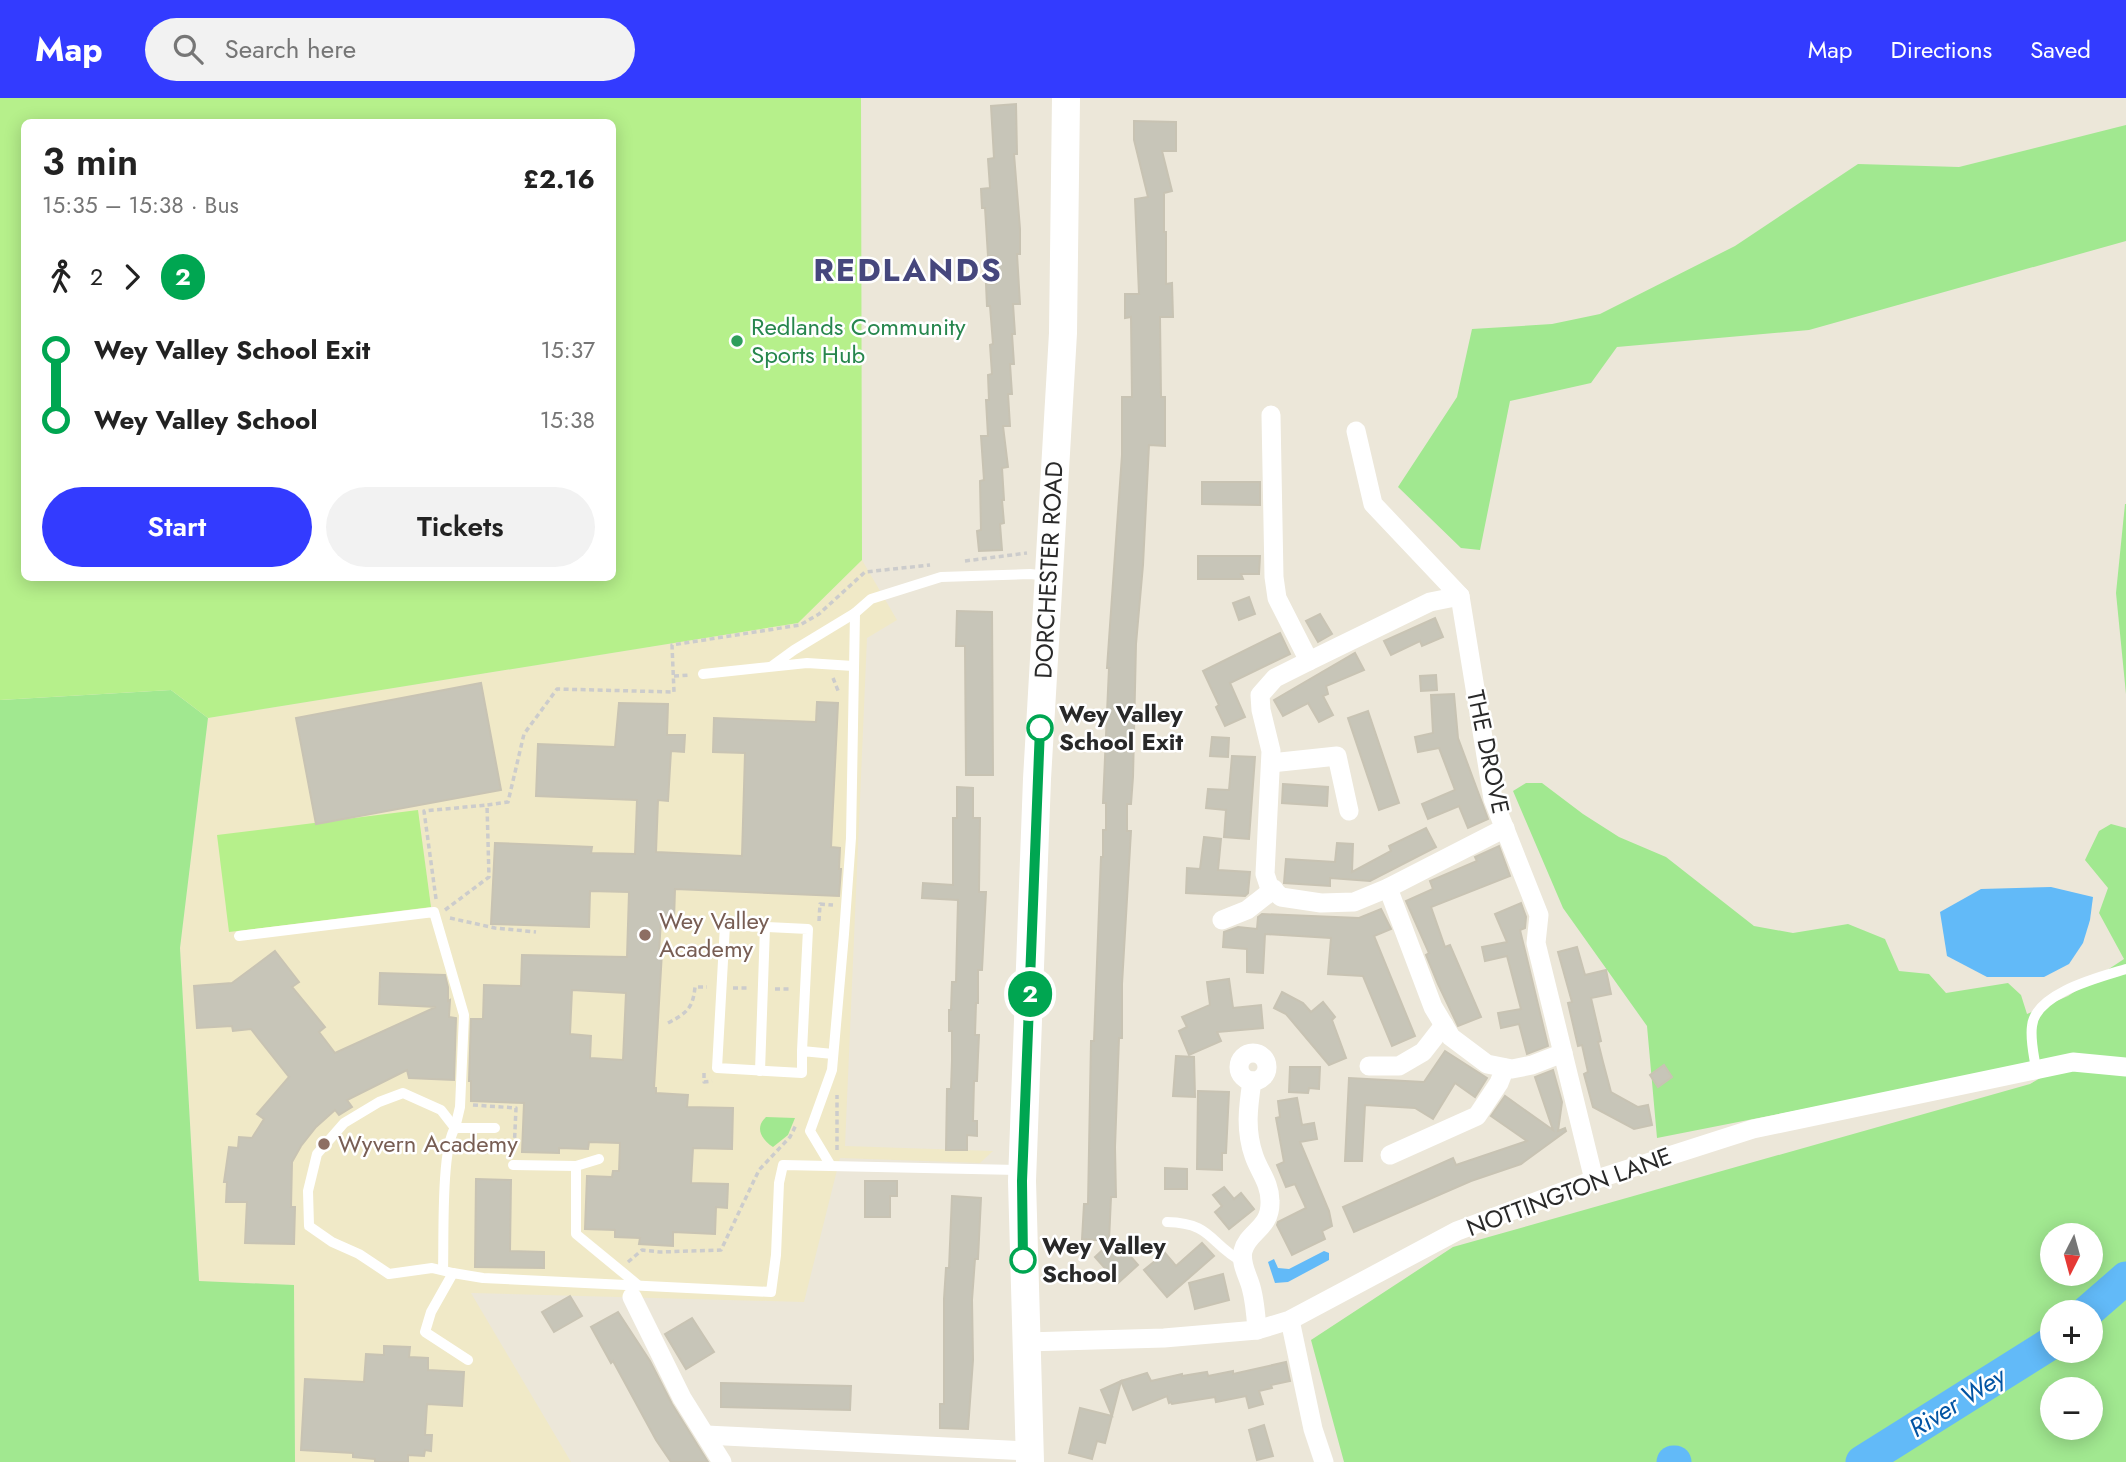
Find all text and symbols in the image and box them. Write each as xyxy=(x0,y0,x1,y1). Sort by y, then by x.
search box xyxy=(145,18,635,81)
text: Map xyxy=(35,26,103,73)
icon: search xyxy=(169,30,207,68)
text: Search here xyxy=(225,30,356,68)
text: Map xyxy=(1808,32,1853,67)
text: Directions xyxy=(1891,32,1992,67)
text: Saved xyxy=(2030,32,2091,67)
text: 3 min xyxy=(42,134,138,189)
text: £2.16 xyxy=(523,160,595,198)
text: 15:35 – 15:38 · Bus xyxy=(42,188,239,222)
district label: REDLANDS xyxy=(813,247,1003,293)
icon: walk xyxy=(42,258,80,296)
icon: forward xyxy=(113,258,151,296)
text: 2 xyxy=(175,259,191,294)
text: 2 xyxy=(90,260,103,294)
place label: Redlands Community Sports Hub xyxy=(751,309,966,372)
text: Wey Valley School Exit xyxy=(94,331,370,369)
text: 15:37 xyxy=(540,333,595,367)
marker: Redlands Community Sports Hub xyxy=(729,333,745,349)
text: Wey Valley School xyxy=(94,401,317,439)
text: 15:38 xyxy=(540,403,595,437)
street label: DORCHESTER ROAD xyxy=(1025,460,1072,679)
button: Start xyxy=(42,487,312,567)
button: Tickets xyxy=(326,487,595,567)
street label: THE DROVE xyxy=(1458,687,1519,817)
place label: Wey Valley School Exit xyxy=(1059,696,1183,759)
marker: Wey Valley School Exit xyxy=(1027,715,1053,741)
place label: Wey Valley Academy xyxy=(659,903,770,966)
marker: Wey Valley Academy xyxy=(637,927,653,943)
line badge: 2 xyxy=(1007,971,1053,1017)
text: 2 xyxy=(1022,976,1038,1011)
place label: Wyvern Academy xyxy=(338,1126,518,1161)
marker: Wyvern Academy xyxy=(316,1136,332,1152)
street label: NOTTINGTON LANE xyxy=(1461,1138,1676,1245)
north arrow xyxy=(2040,1223,2104,1286)
map controls xyxy=(2040,1223,2103,1440)
place label: Wey Valley School xyxy=(1042,1228,1166,1291)
marker: Wey Valley School xyxy=(1010,1247,1036,1273)
button: + xyxy=(2040,1300,2103,1363)
water label: River Wey xyxy=(1901,1356,2014,1447)
button: − xyxy=(2040,1377,2103,1440)

